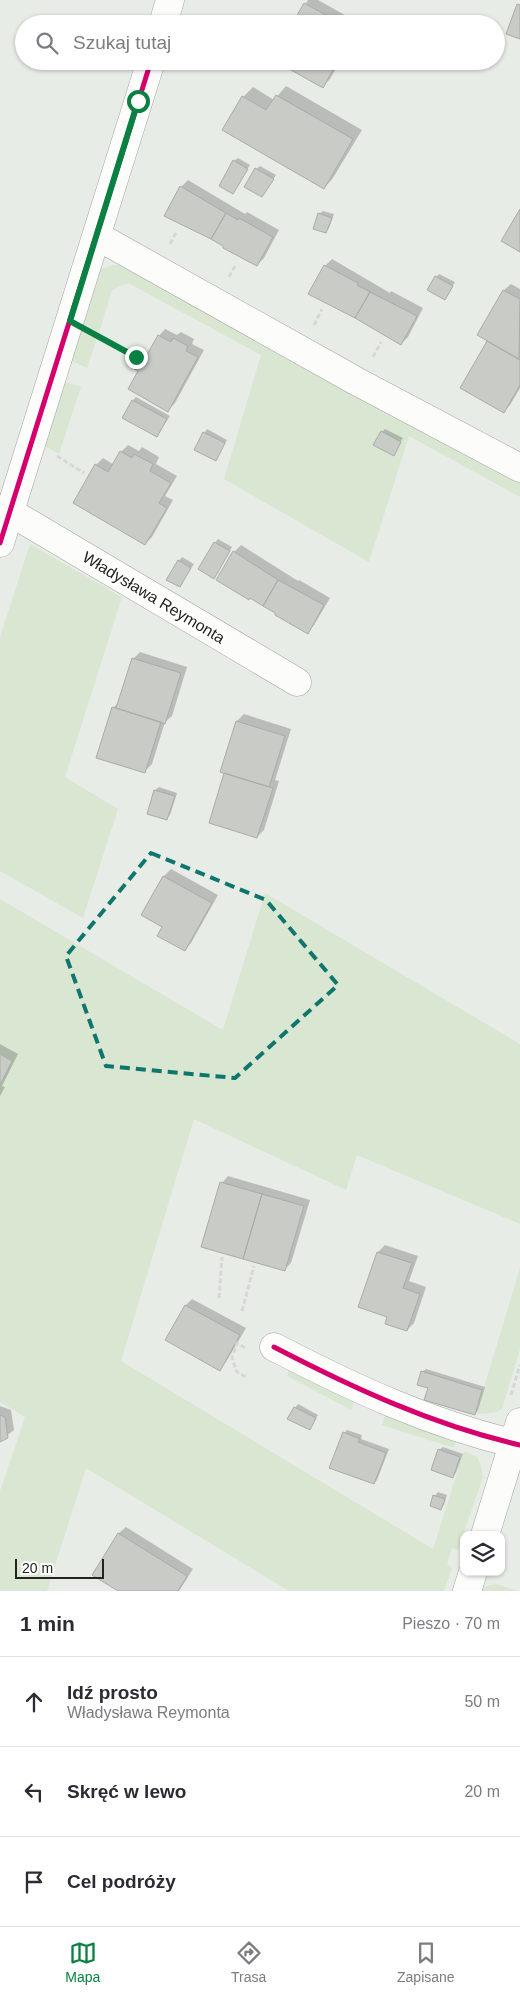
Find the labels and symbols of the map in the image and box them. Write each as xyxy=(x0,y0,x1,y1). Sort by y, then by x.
route start xyxy=(127,90,150,113)
route end xyxy=(125,346,148,369)
street label: Władysława Reymonta xyxy=(80,548,228,647)
scale bar xyxy=(15,1556,104,1579)

